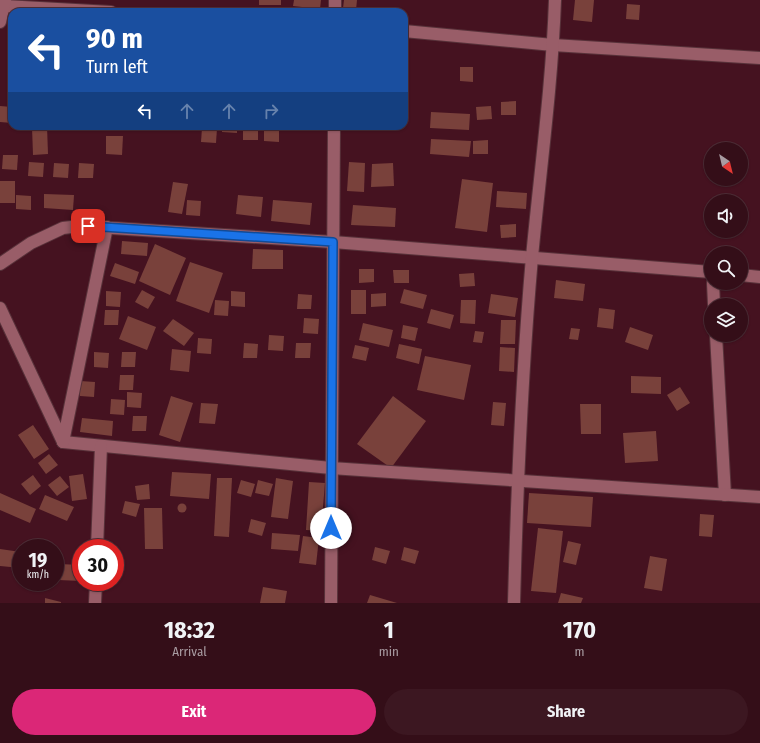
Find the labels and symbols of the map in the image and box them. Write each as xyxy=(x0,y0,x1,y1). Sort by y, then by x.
north arrow xyxy=(704,142,748,186)
pin xyxy=(71,209,105,243)
position arrow xyxy=(310,507,352,549)
speed limit sign: 30 xyxy=(72,539,124,591)

